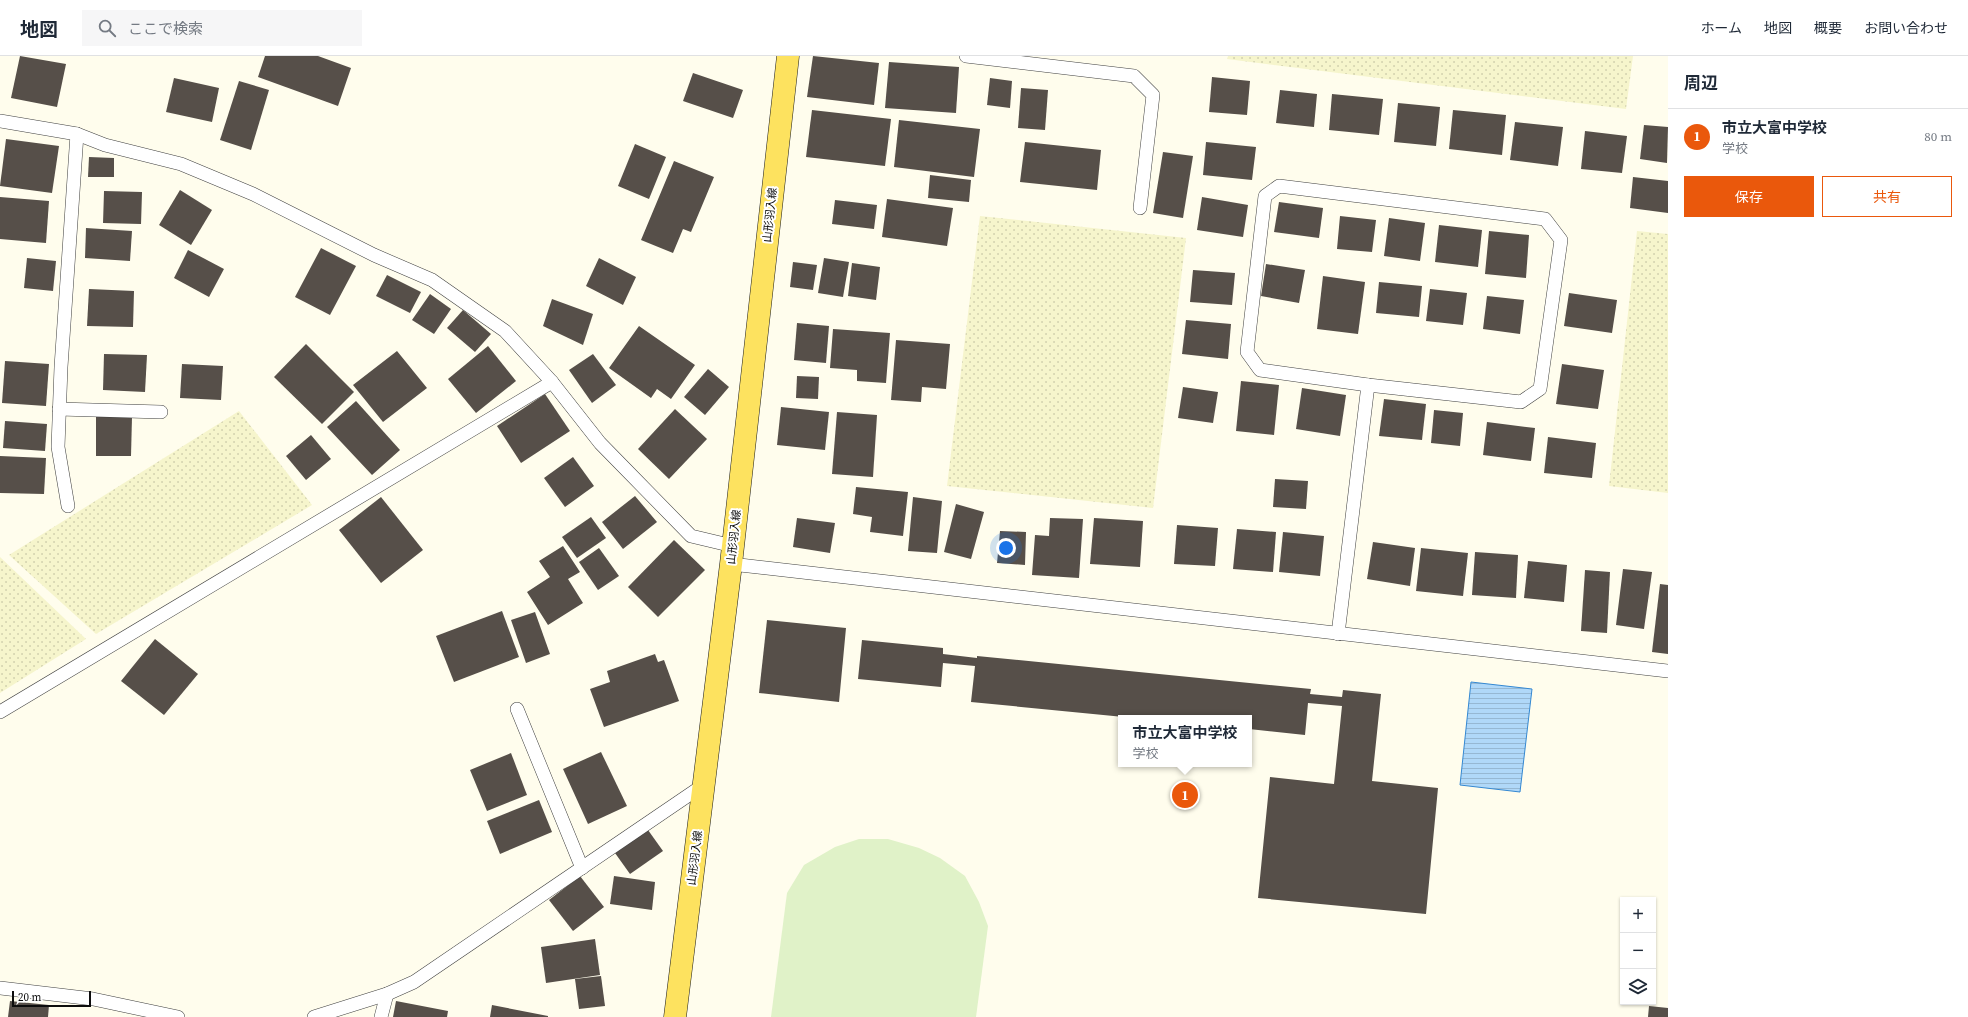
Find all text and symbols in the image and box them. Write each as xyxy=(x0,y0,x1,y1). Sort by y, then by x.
search box xyxy=(82,10,362,46)
text: 地図 xyxy=(20,16,58,42)
icon: search xyxy=(96,17,118,39)
text: ここで検索 xyxy=(128,18,203,39)
text: ホーム xyxy=(1700,18,1742,38)
text: 地図 xyxy=(1764,18,1792,38)
text: 概要 xyxy=(1814,18,1842,38)
text: お問い合わせ xyxy=(1864,18,1948,38)
text: 周辺 xyxy=(1684,71,1718,95)
text: 市立大富中学校 xyxy=(1722,117,1827,138)
text: 1 xyxy=(1693,128,1701,145)
text: 80 m xyxy=(1924,128,1952,145)
text: 学校 xyxy=(1722,140,1748,157)
button: 保存 xyxy=(1684,176,1814,217)
button: 共有 xyxy=(1822,176,1952,217)
street label: 山形羽入線 xyxy=(760,187,780,243)
street label: 山形羽入線 xyxy=(724,509,744,565)
your location xyxy=(996,538,1016,558)
popup xyxy=(1118,715,1252,767)
text: 市立大富中学校 xyxy=(1132,722,1238,743)
text: 学校 xyxy=(1132,745,1159,762)
pin: 1 xyxy=(1172,780,1198,810)
street label: 山形羽入線 xyxy=(684,830,706,886)
map controls xyxy=(1620,897,1656,1005)
button: + xyxy=(1620,897,1656,933)
button: − xyxy=(1620,933,1656,969)
button: layers xyxy=(1620,969,1656,1005)
scale bar xyxy=(12,989,91,1008)
text: 20 m xyxy=(18,990,41,1005)

